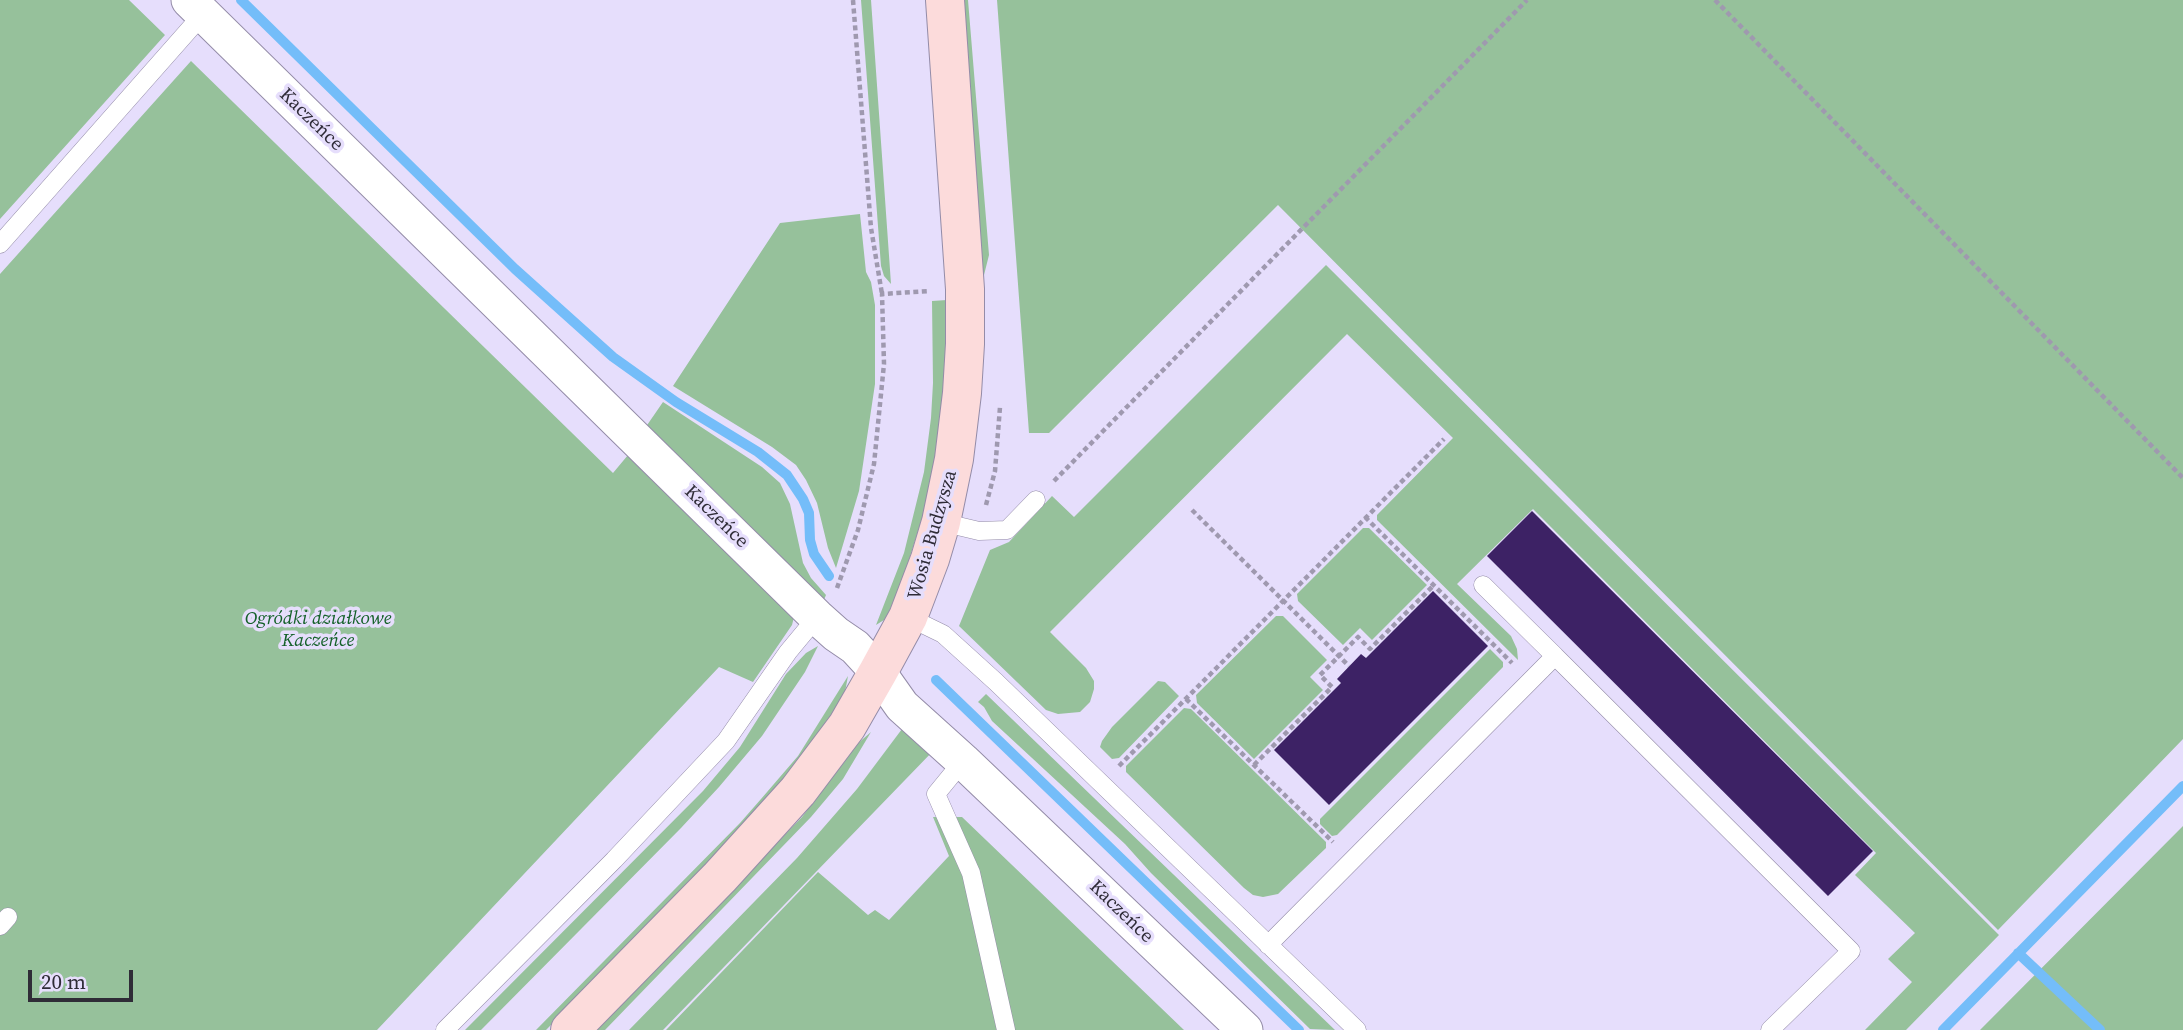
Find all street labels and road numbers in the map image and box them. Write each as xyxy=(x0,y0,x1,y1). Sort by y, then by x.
street label: Kaczeńce xyxy=(274,84,348,156)
street label: Wosia Budzysza xyxy=(904,468,962,602)
street label: Kaczeńce xyxy=(679,481,753,553)
street label: Kaczeńce xyxy=(1084,876,1158,948)

